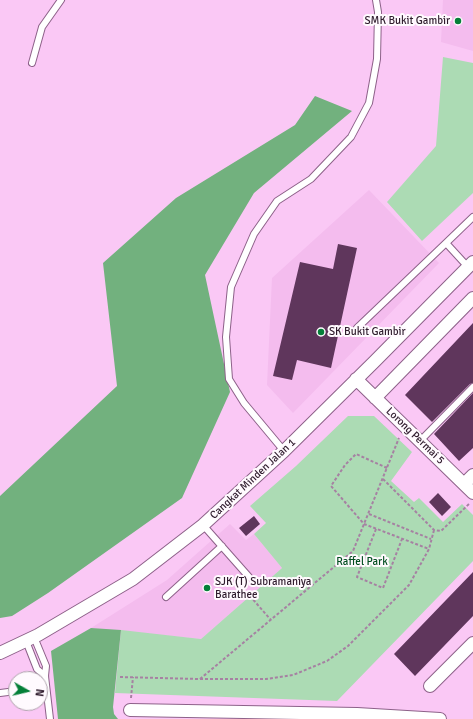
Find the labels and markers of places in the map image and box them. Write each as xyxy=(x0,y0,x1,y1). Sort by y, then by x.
place label: SMK Bukit Gambir xyxy=(365,14,450,28)
marker: SMK Bukit Gambir xyxy=(453,16,463,26)
place label: SK Bukit Gambir xyxy=(329,325,406,339)
marker: SK Bukit Gambir xyxy=(316,327,326,337)
place label: SJK (T) Subramaniya Barathee xyxy=(215,575,311,601)
marker: SJK (T) Subramaniya Barathee xyxy=(202,583,212,593)

